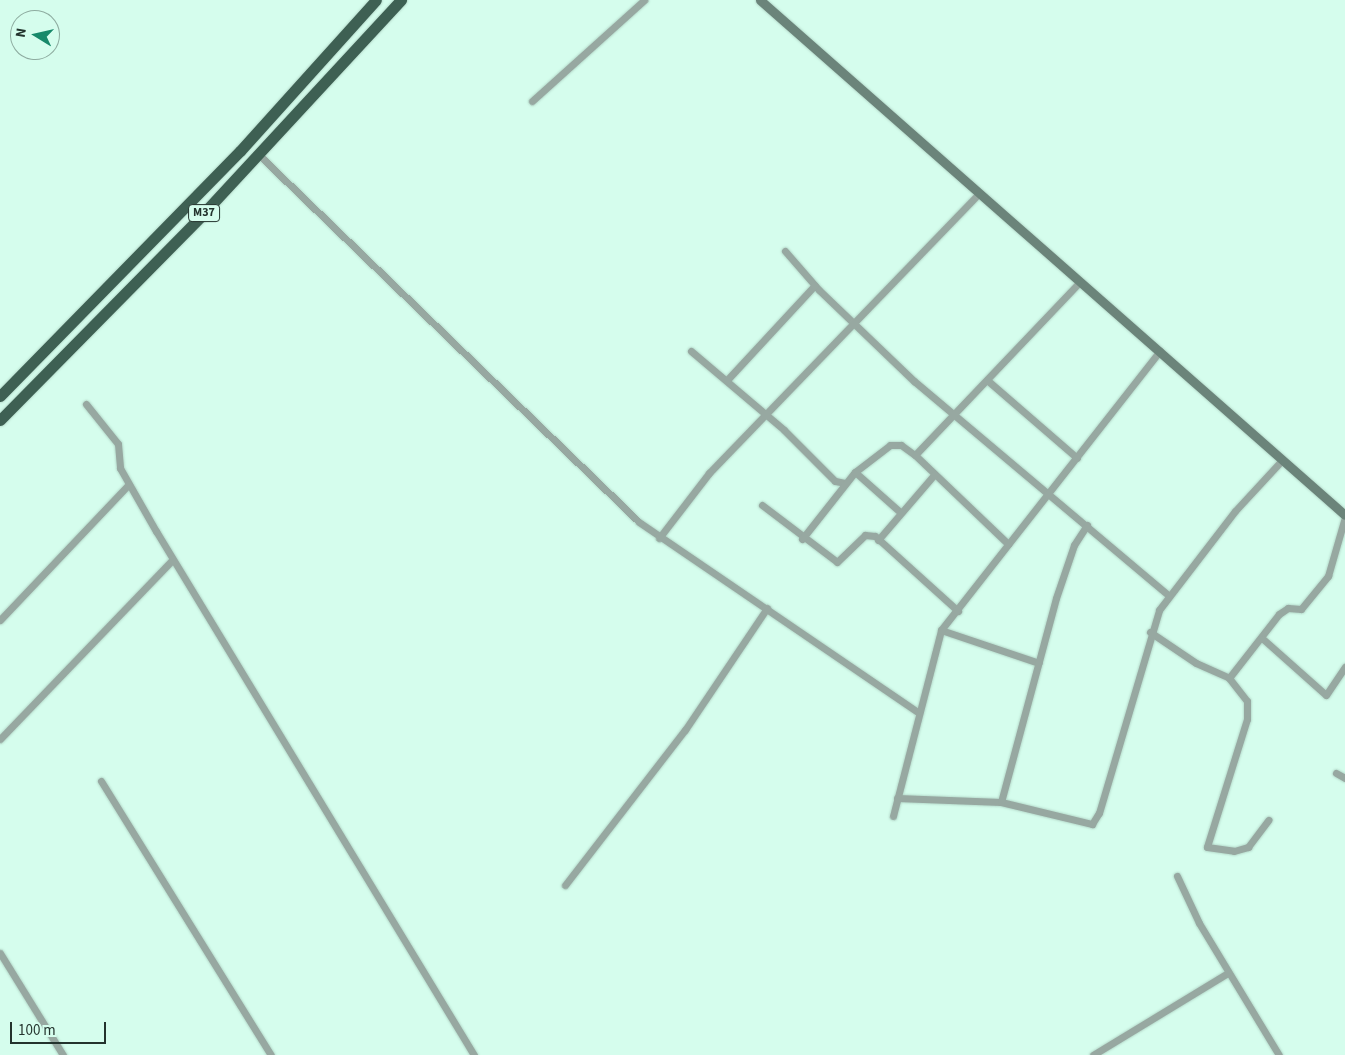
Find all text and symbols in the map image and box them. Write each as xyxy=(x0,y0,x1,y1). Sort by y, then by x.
north arrow xyxy=(10,10,60,60)
text: N xyxy=(11,27,32,39)
road number: M37 xyxy=(188,204,220,222)
scale bar xyxy=(12,1012,109,1044)
text: 100 m xyxy=(18,1020,56,1041)

